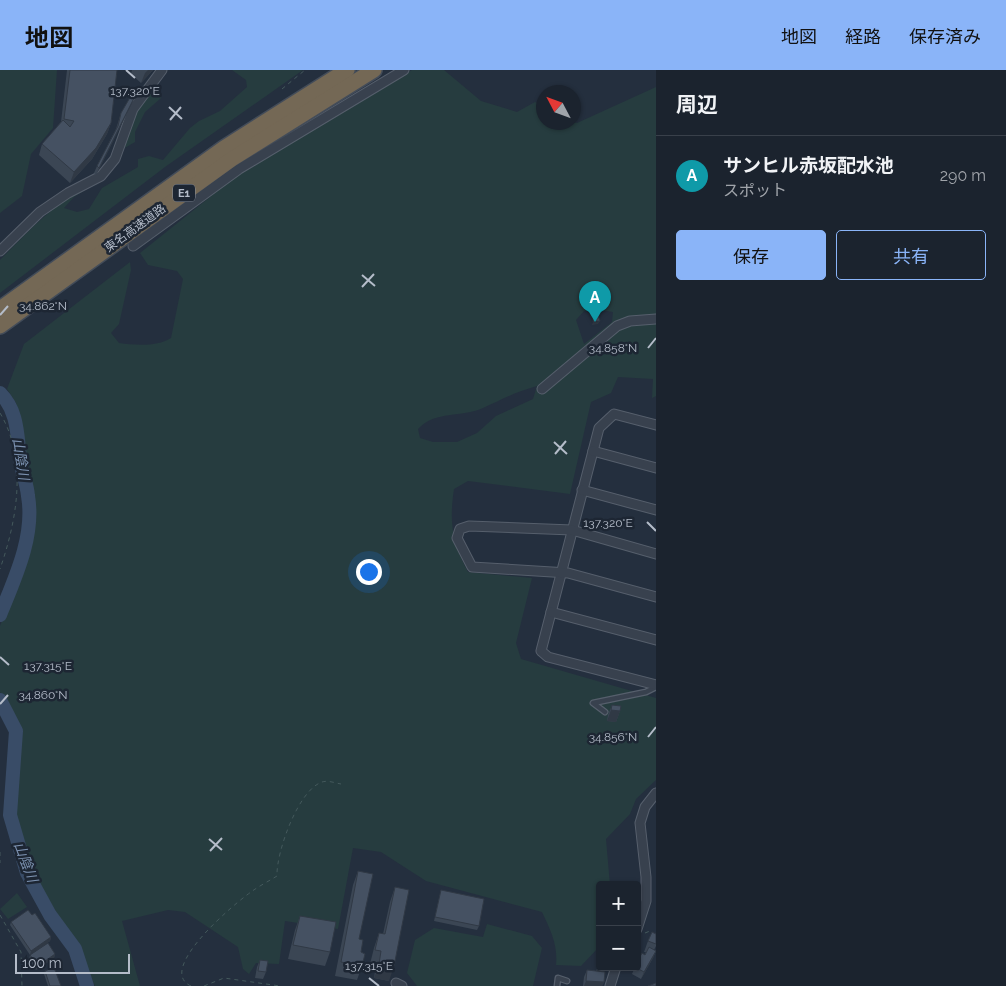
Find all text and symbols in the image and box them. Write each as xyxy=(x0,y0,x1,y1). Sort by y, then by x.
text: 地図 xyxy=(25,23,73,52)
text: 地図 xyxy=(781,26,817,47)
text: 経路 xyxy=(845,26,881,47)
text: 保存済み xyxy=(909,26,981,47)
text: 137.320°E xyxy=(110,84,160,98)
north arrow xyxy=(536,85,581,130)
text: 周辺 xyxy=(676,92,718,117)
text: サンヒル赤坂配水池 xyxy=(723,154,894,176)
text: A xyxy=(687,166,697,185)
text: 290 m xyxy=(940,166,986,185)
text: スポット xyxy=(723,181,787,200)
road number: E1 xyxy=(173,185,195,202)
street label: 東名高速道路 xyxy=(102,201,168,255)
button: 保存 xyxy=(676,230,826,280)
button: 共有 xyxy=(836,230,986,280)
pin: A xyxy=(579,281,611,322)
text: 34.862°N xyxy=(19,299,67,313)
text: 34.858°N xyxy=(589,341,637,355)
water label: 山陰川 xyxy=(10,437,32,483)
text: 137.320°E xyxy=(583,516,633,530)
your location xyxy=(356,559,382,585)
text: 137.315°E xyxy=(24,659,72,673)
text: 34.860°N xyxy=(18,688,68,702)
text: 34.856°N xyxy=(589,730,637,744)
water label: 山陰川 xyxy=(11,840,42,886)
map controls xyxy=(596,881,641,971)
button: + xyxy=(596,881,641,926)
button: − xyxy=(596,926,641,971)
scale bar xyxy=(15,951,130,974)
text: 100 m xyxy=(22,955,62,971)
text: 137.315°E xyxy=(345,959,393,973)

